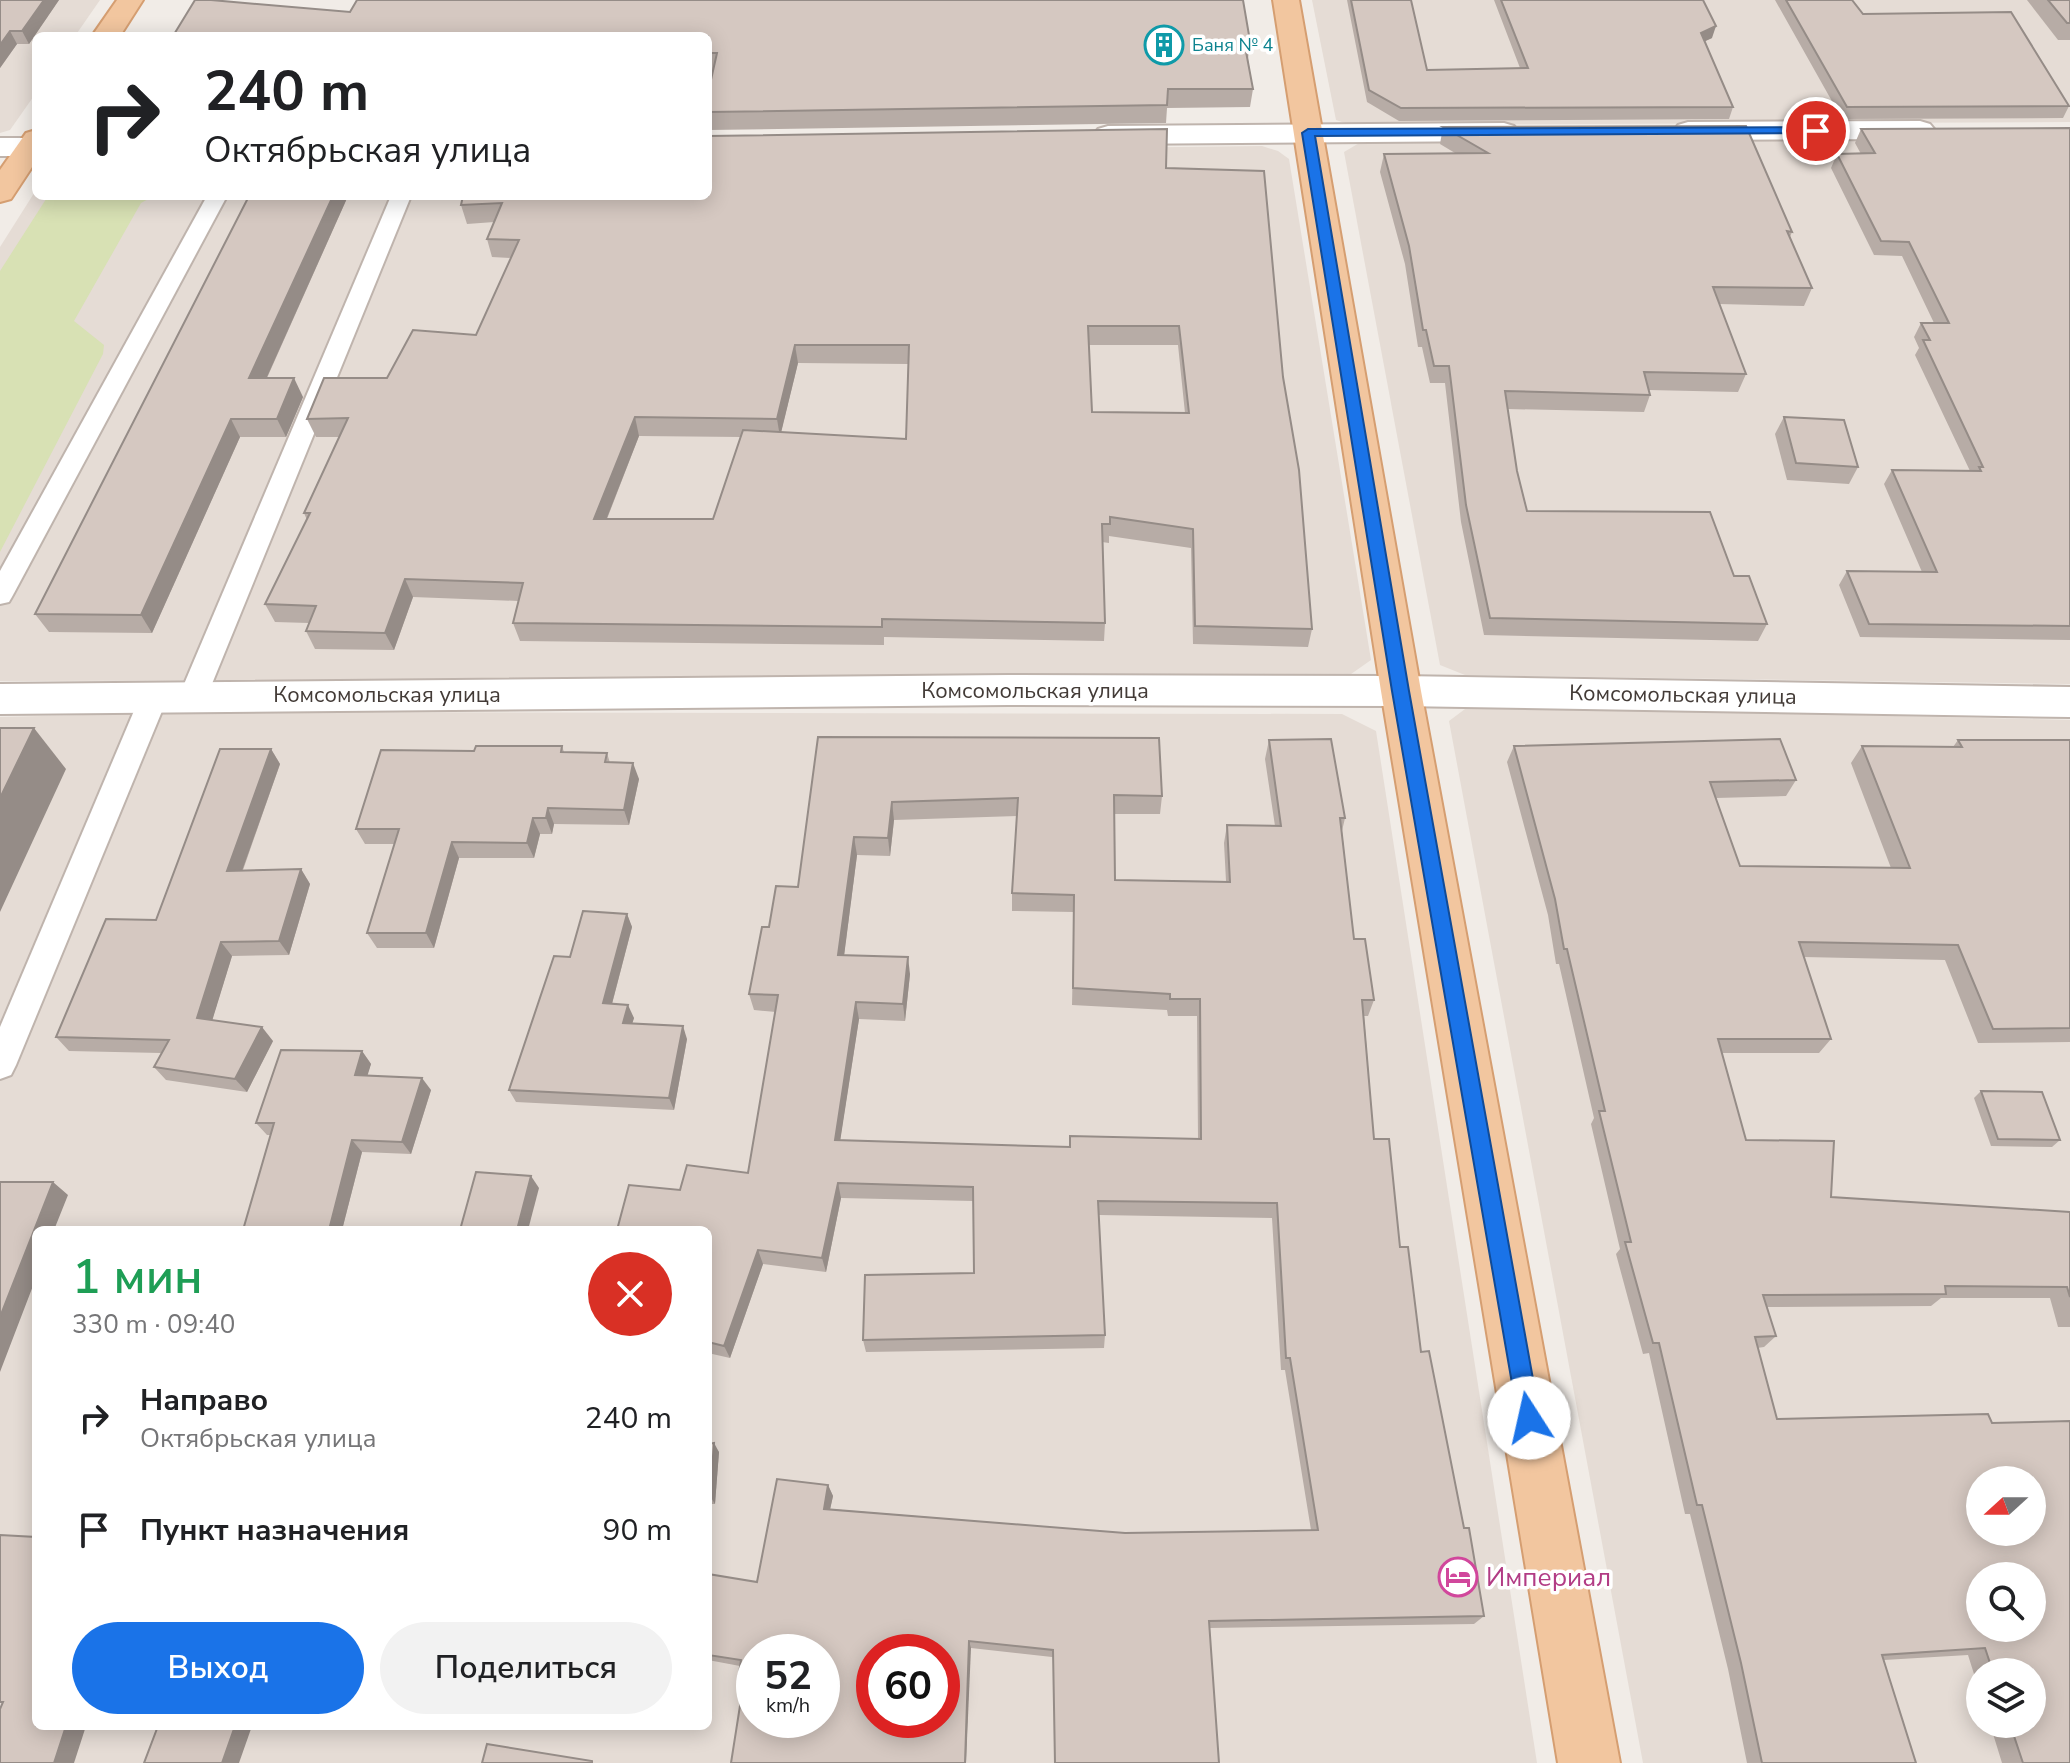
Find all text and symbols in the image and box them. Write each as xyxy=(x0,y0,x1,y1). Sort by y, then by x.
building icon: Баня № 4 xyxy=(1143,24,1185,66)
place label: Баня № 4 xyxy=(1192,33,1274,57)
text: 240 m xyxy=(204,53,369,130)
icon: right xyxy=(72,64,176,168)
pin xyxy=(1782,97,1850,165)
icon: arrive xyxy=(1794,109,1838,153)
text: Октябрьская улица xyxy=(204,126,531,175)
street label: Комсомольская улица xyxy=(921,676,1149,706)
street label: Комсомольская улица xyxy=(1569,678,1797,712)
street label: Комсомольская улица xyxy=(273,680,501,710)
text: 1 мин xyxy=(72,1244,203,1310)
button: close xyxy=(588,1252,672,1336)
text: 330 m · 09:40 xyxy=(72,1307,235,1342)
position arrow xyxy=(1487,1376,1571,1460)
text: Направо xyxy=(140,1380,268,1421)
icon: right xyxy=(72,1396,116,1440)
text: 240 m xyxy=(585,1398,672,1439)
text: Октябрьская улица xyxy=(140,1421,376,1456)
north arrow xyxy=(1966,1466,2046,1546)
map controls xyxy=(1966,1466,2046,1738)
icon: arrive xyxy=(72,1508,116,1552)
text: Пункт назначения xyxy=(140,1510,409,1551)
text: 90 m xyxy=(603,1510,672,1551)
hotel icon: Империал xyxy=(1437,1556,1479,1598)
place label: Империал xyxy=(1486,1560,1611,1595)
button: search xyxy=(1966,1562,2046,1642)
button: Выход xyxy=(72,1622,364,1714)
button: Поделиться xyxy=(380,1622,672,1714)
speed limit sign: 60 xyxy=(856,1634,960,1738)
text: 52 xyxy=(764,1649,812,1703)
button: layers xyxy=(1966,1658,2046,1738)
text: km/h xyxy=(766,1692,810,1719)

